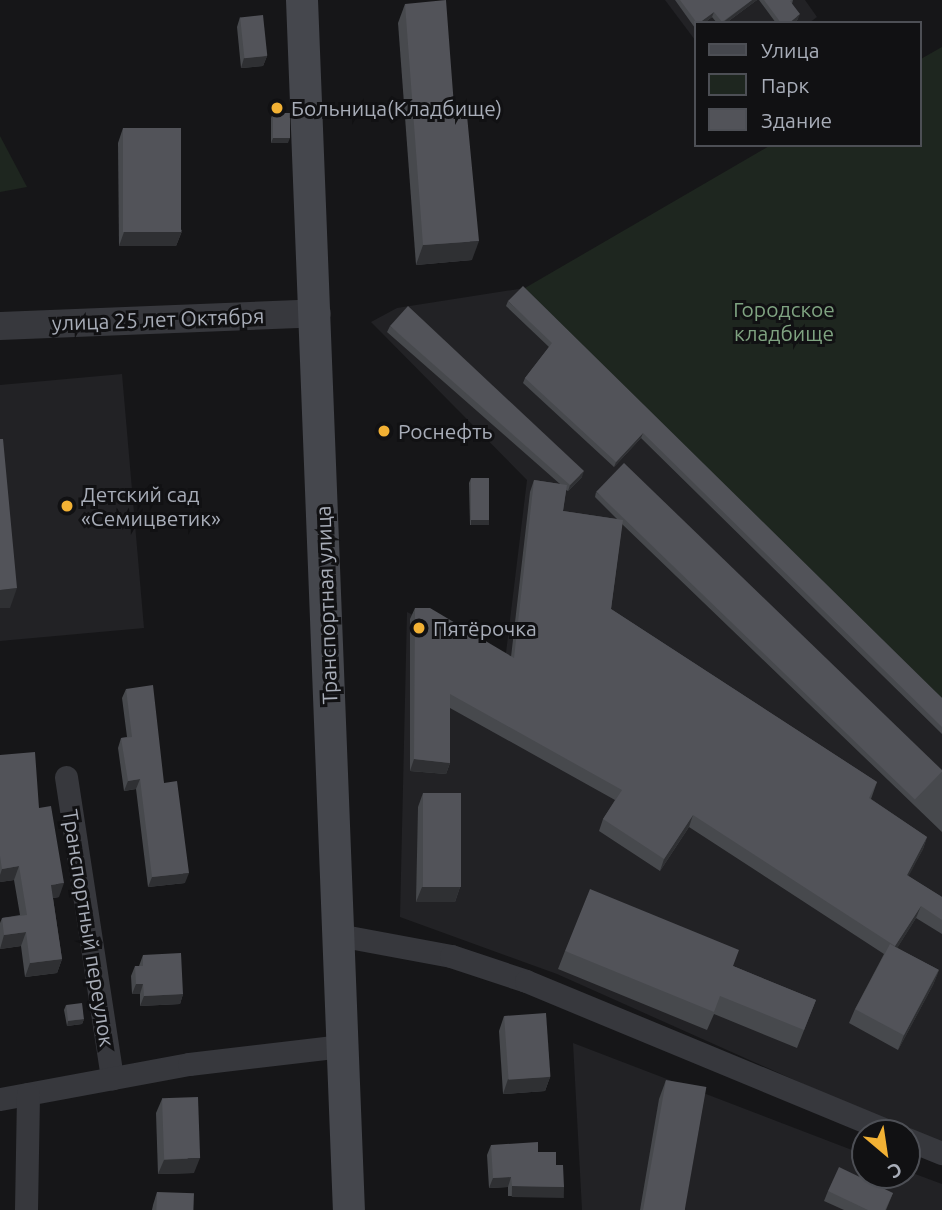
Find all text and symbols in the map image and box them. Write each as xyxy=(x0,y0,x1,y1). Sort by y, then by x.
legend xyxy=(694,21,921,147)
text: Улица xyxy=(761,38,819,62)
text: Парк xyxy=(761,73,809,97)
place label: Больница(Кладбище) xyxy=(291,95,502,121)
marker: Больница(Кладбище) xyxy=(269,100,285,116)
text: Здание xyxy=(761,108,832,132)
park label: Городское кладбище xyxy=(733,296,835,346)
street label: улица 25 лет Октября xyxy=(51,303,265,335)
place label: Роснефть xyxy=(398,418,492,444)
marker: Роснефть xyxy=(376,423,392,439)
place label: Детский сад «Семицветик» xyxy=(81,481,221,531)
marker: Детский сад «Семицветик» xyxy=(59,498,75,514)
street label: Транспортная улица xyxy=(310,505,342,705)
place label: Пятёрочка xyxy=(433,615,537,641)
marker: Пятёрочка xyxy=(411,620,427,636)
street label: Транспортный переулок xyxy=(58,808,120,1048)
north arrow xyxy=(851,1119,921,1189)
text: С xyxy=(885,1158,906,1183)

